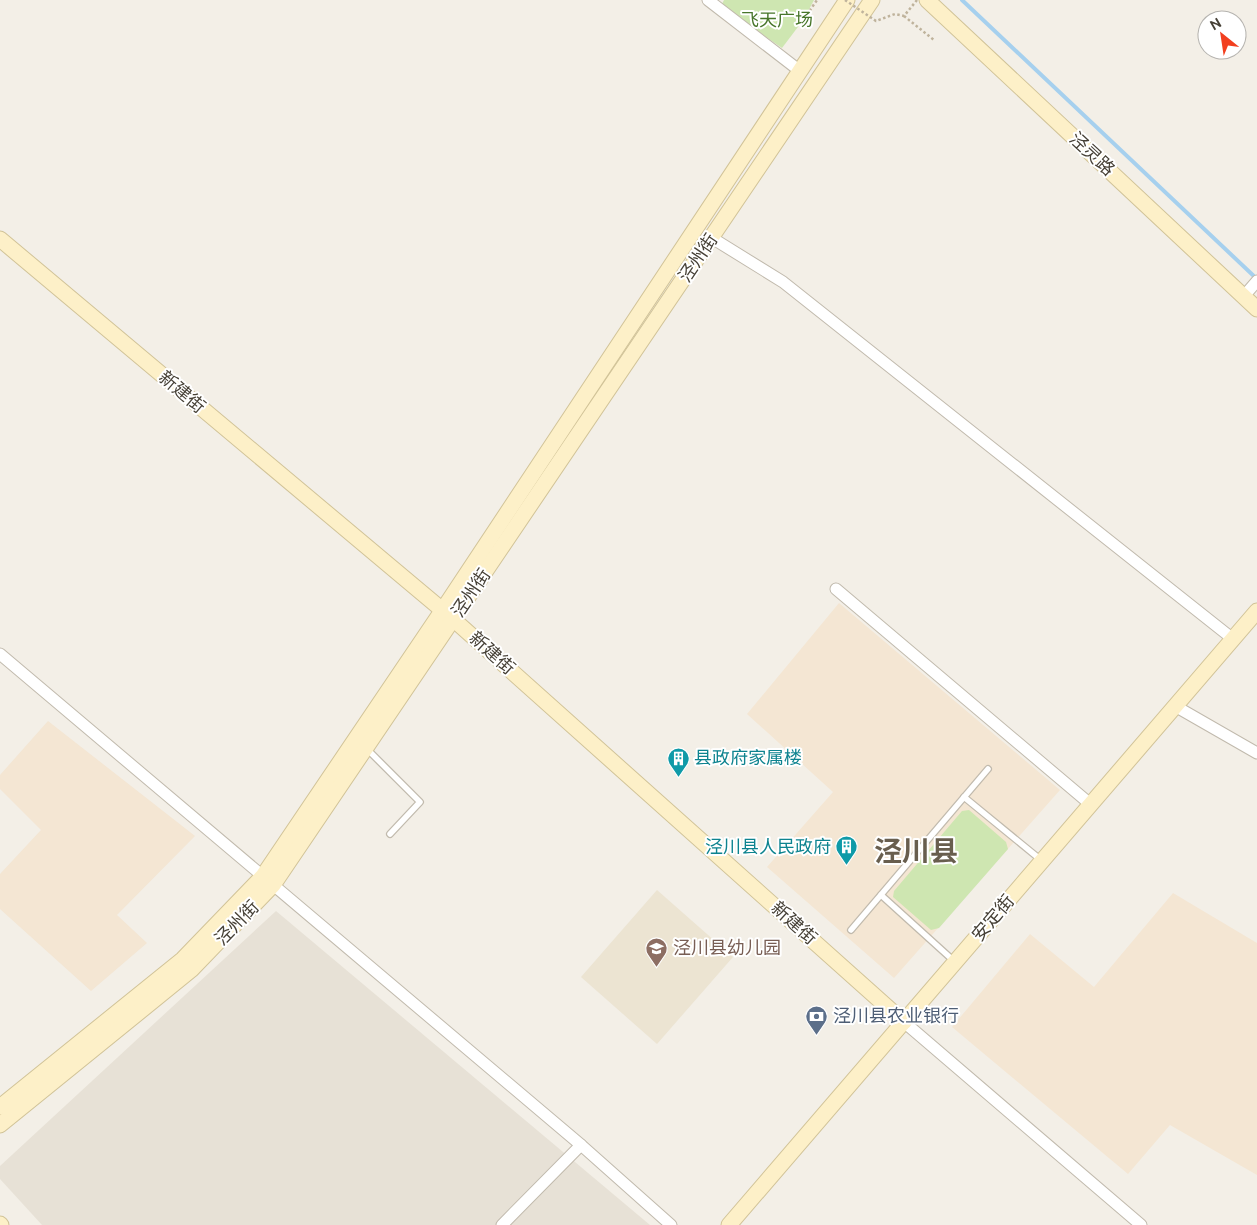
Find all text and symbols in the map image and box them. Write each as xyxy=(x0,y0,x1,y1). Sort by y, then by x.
park label: 飞天广场 xyxy=(741,9,813,29)
north arrow xyxy=(1197,10,1247,60)
text: N xyxy=(1207,14,1224,33)
street label: 泾灵路 xyxy=(1066,128,1119,179)
street label: 泾州街 xyxy=(674,229,721,285)
street label: 新建街 xyxy=(156,366,210,416)
street label: 泾州街 xyxy=(447,564,494,620)
street label: 新建街 xyxy=(466,627,519,678)
building icon: 县政府家属楼 xyxy=(666,746,690,777)
place label: 县政府家属楼 xyxy=(694,747,802,767)
building icon: 泾川县人民政府 xyxy=(835,835,859,866)
district label: 泾川县 xyxy=(874,835,958,866)
place label: 泾川县人民政府 xyxy=(705,836,831,856)
street label: 安定街 xyxy=(967,890,1017,944)
street label: 泾州街 xyxy=(210,896,262,949)
street label: 新建街 xyxy=(768,897,821,948)
school or university icon: 泾川县幼儿园 xyxy=(645,936,669,967)
place label: 泾川县幼儿园 xyxy=(673,937,781,957)
bank icon: 泾川县农业银行 xyxy=(805,1004,829,1035)
place label: 泾川县农业银行 xyxy=(833,1005,959,1025)

